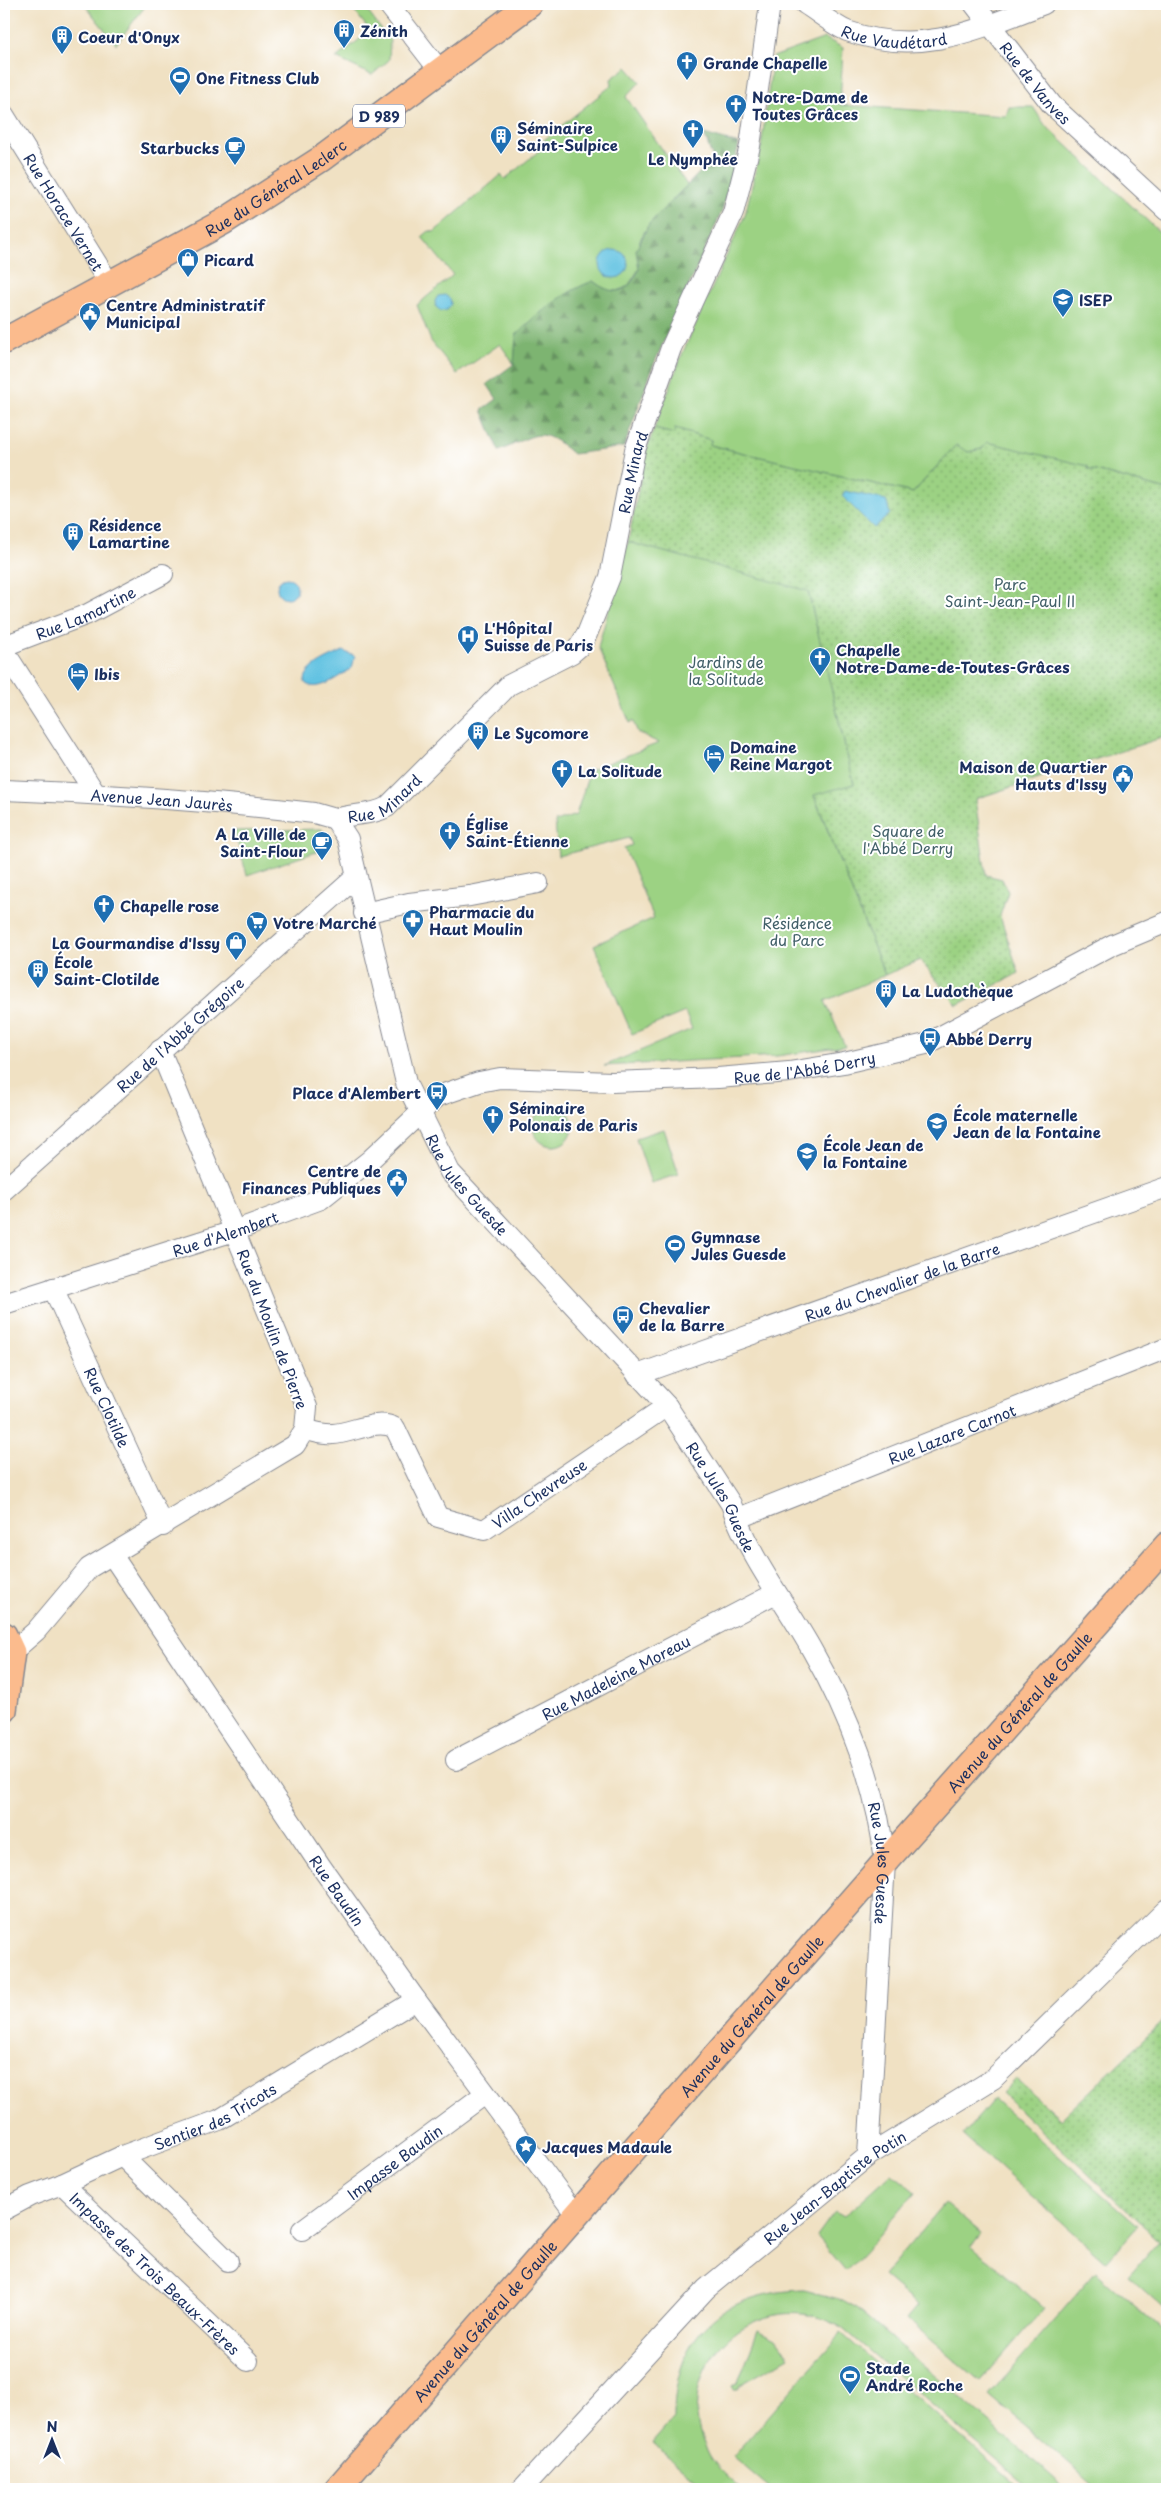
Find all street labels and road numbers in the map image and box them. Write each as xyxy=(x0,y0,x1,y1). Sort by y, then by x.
street label: Rue Vaudétard xyxy=(838,18,949,53)
street label: Rue de Vanves xyxy=(995,36,1077,129)
road number: D 989 xyxy=(353,104,405,128)
street label: Rue du Général Leclerc xyxy=(200,133,351,241)
street label: Rue Horace Vernet xyxy=(19,148,110,275)
street label: Rue Minard xyxy=(611,427,652,515)
street label: Rue Lamartine xyxy=(32,579,139,645)
street label: Rue Minard xyxy=(346,768,426,827)
street label: Avenue Jean Jaurès xyxy=(90,783,234,816)
street label: Rue de l'Abbé Grégoire xyxy=(111,971,248,1097)
street label: Rue de l'Abbé Derry xyxy=(733,1045,877,1088)
street label: Rue Jules Guesde xyxy=(421,1129,514,1240)
street label: Rue d'Alembert xyxy=(169,1204,281,1261)
street label: Rue du Chevalier de la Barre xyxy=(801,1236,1003,1326)
street label: Rue du Moulin de Pierre xyxy=(232,1246,314,1412)
street label: Rue Clotilde xyxy=(79,1363,137,1451)
street label: Rue Lazare Carnot xyxy=(884,1398,1019,1469)
street label: Rue Jules Guesde xyxy=(682,1437,762,1556)
street label: Villa Chevreuse xyxy=(487,1452,591,1533)
street label: Avenue du Général de Gaulle xyxy=(941,1626,1097,1797)
street label: Rue Madeleine Moreau xyxy=(537,1628,694,1725)
street label: Rue Jules Guesde xyxy=(863,1799,897,1925)
street label: Rue Baudin xyxy=(305,1850,371,1930)
street label: Avenue du Général de Gaulle xyxy=(674,1929,828,2101)
street label: Sentier des Tricots xyxy=(150,2077,280,2155)
street label: Impasse Baudin xyxy=(342,2118,447,2205)
street label: Rue Jean-Baptiste Potin xyxy=(758,2124,910,2249)
street label: Impasse des Trois Beaux-Frères xyxy=(65,2186,246,2360)
street label: Avenue du Général de Gaulle xyxy=(407,2234,562,2406)

